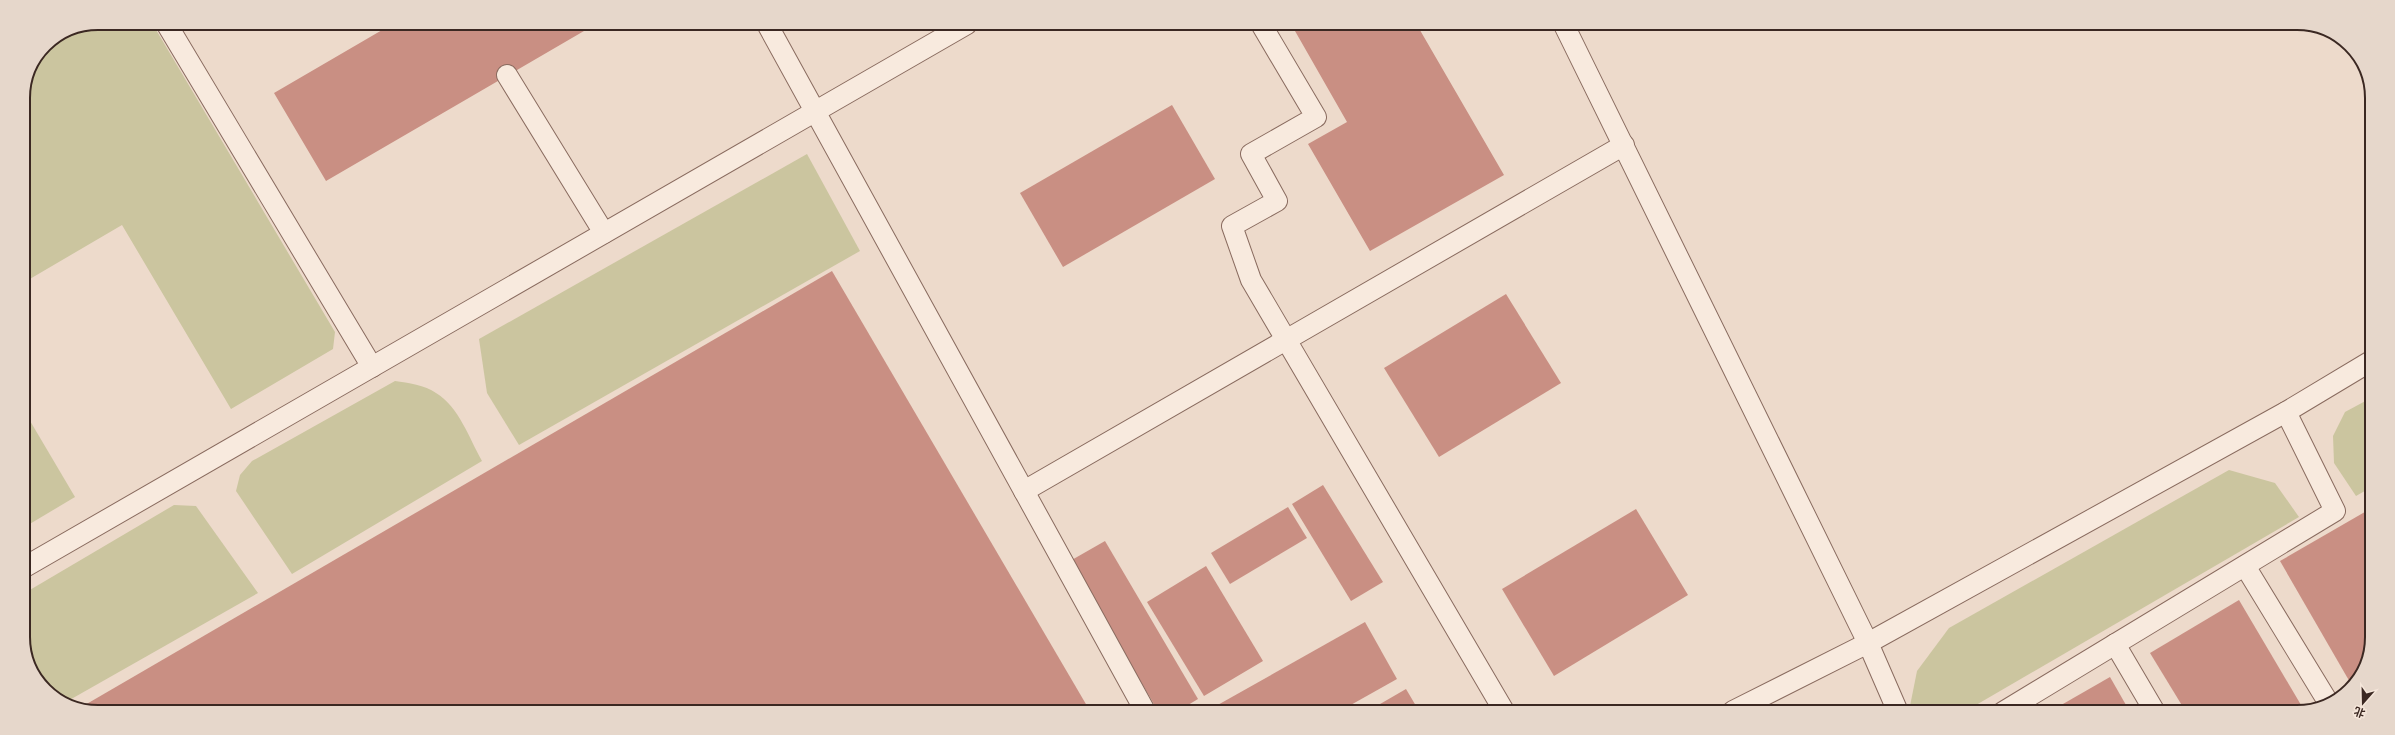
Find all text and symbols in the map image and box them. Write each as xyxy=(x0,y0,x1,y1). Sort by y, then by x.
north arrow xyxy=(2343,683,2383,723)
text: 北 xyxy=(2352,704,2367,721)

